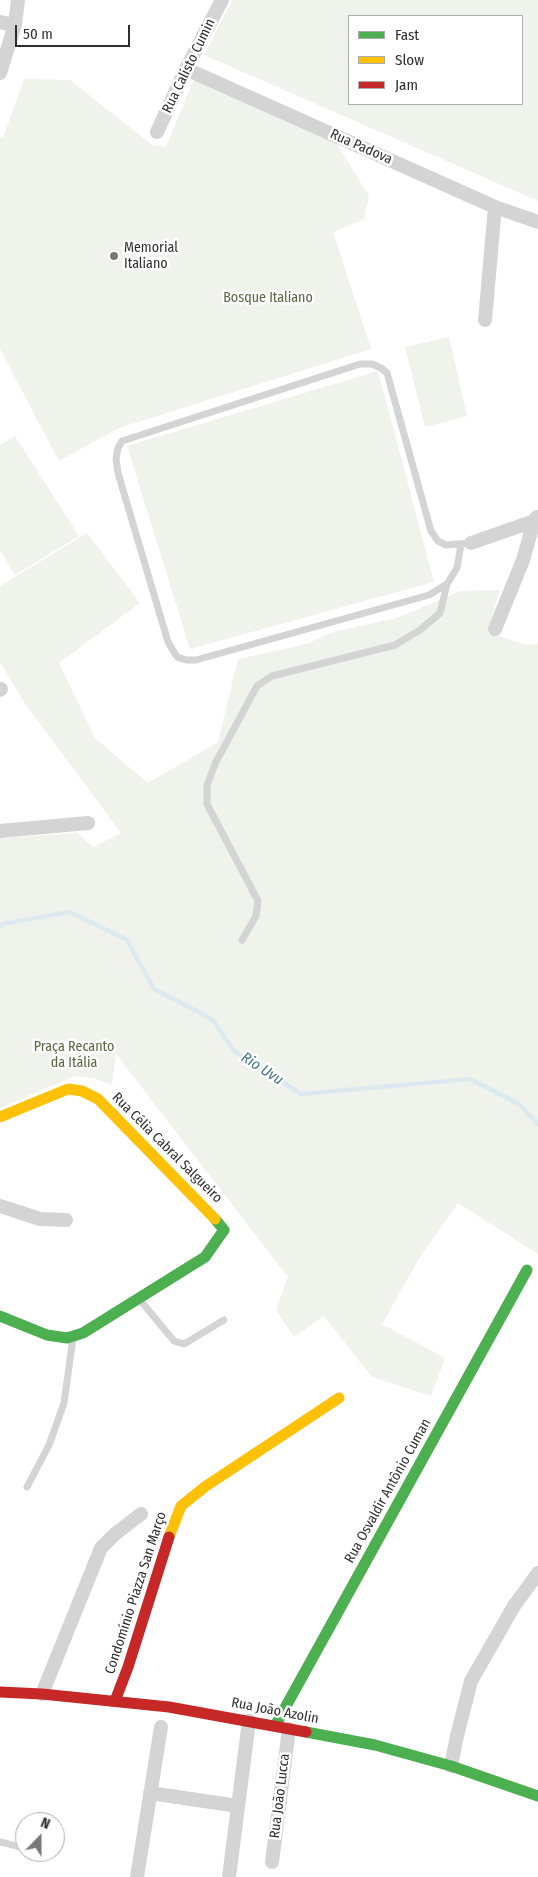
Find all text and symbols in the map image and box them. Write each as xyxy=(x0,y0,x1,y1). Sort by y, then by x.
scale bar xyxy=(18,15,132,47)
legend xyxy=(348,15,523,105)
street label: Rua Calisto Cumin xyxy=(159,16,219,116)
text: 50 m xyxy=(23,25,53,43)
text: Fast xyxy=(395,26,419,44)
text: Slow xyxy=(395,51,424,69)
text: Jam xyxy=(395,76,418,94)
street label: Rua Padova xyxy=(327,126,395,168)
place label: Memorial Italiano xyxy=(124,240,178,272)
marker: Memorial Italiano xyxy=(108,250,120,262)
park label: Bosque Italiano xyxy=(223,290,313,306)
park label: Praça Recanto da Itália xyxy=(34,1039,114,1072)
water label: Rio Uvu xyxy=(238,1049,286,1089)
street label: Rua Célia Cabral Salgueiro xyxy=(108,1089,226,1207)
street label: Rua Osvaldir Antônio Cuman xyxy=(341,1416,435,1566)
street label: Condomínio Piazza San Março xyxy=(102,1510,170,1676)
street label: Rua João Azolin xyxy=(230,1694,320,1728)
street label: Rua João Lucca xyxy=(266,1753,294,1839)
north arrow xyxy=(15,1812,65,1862)
text: N xyxy=(38,1814,52,1833)

